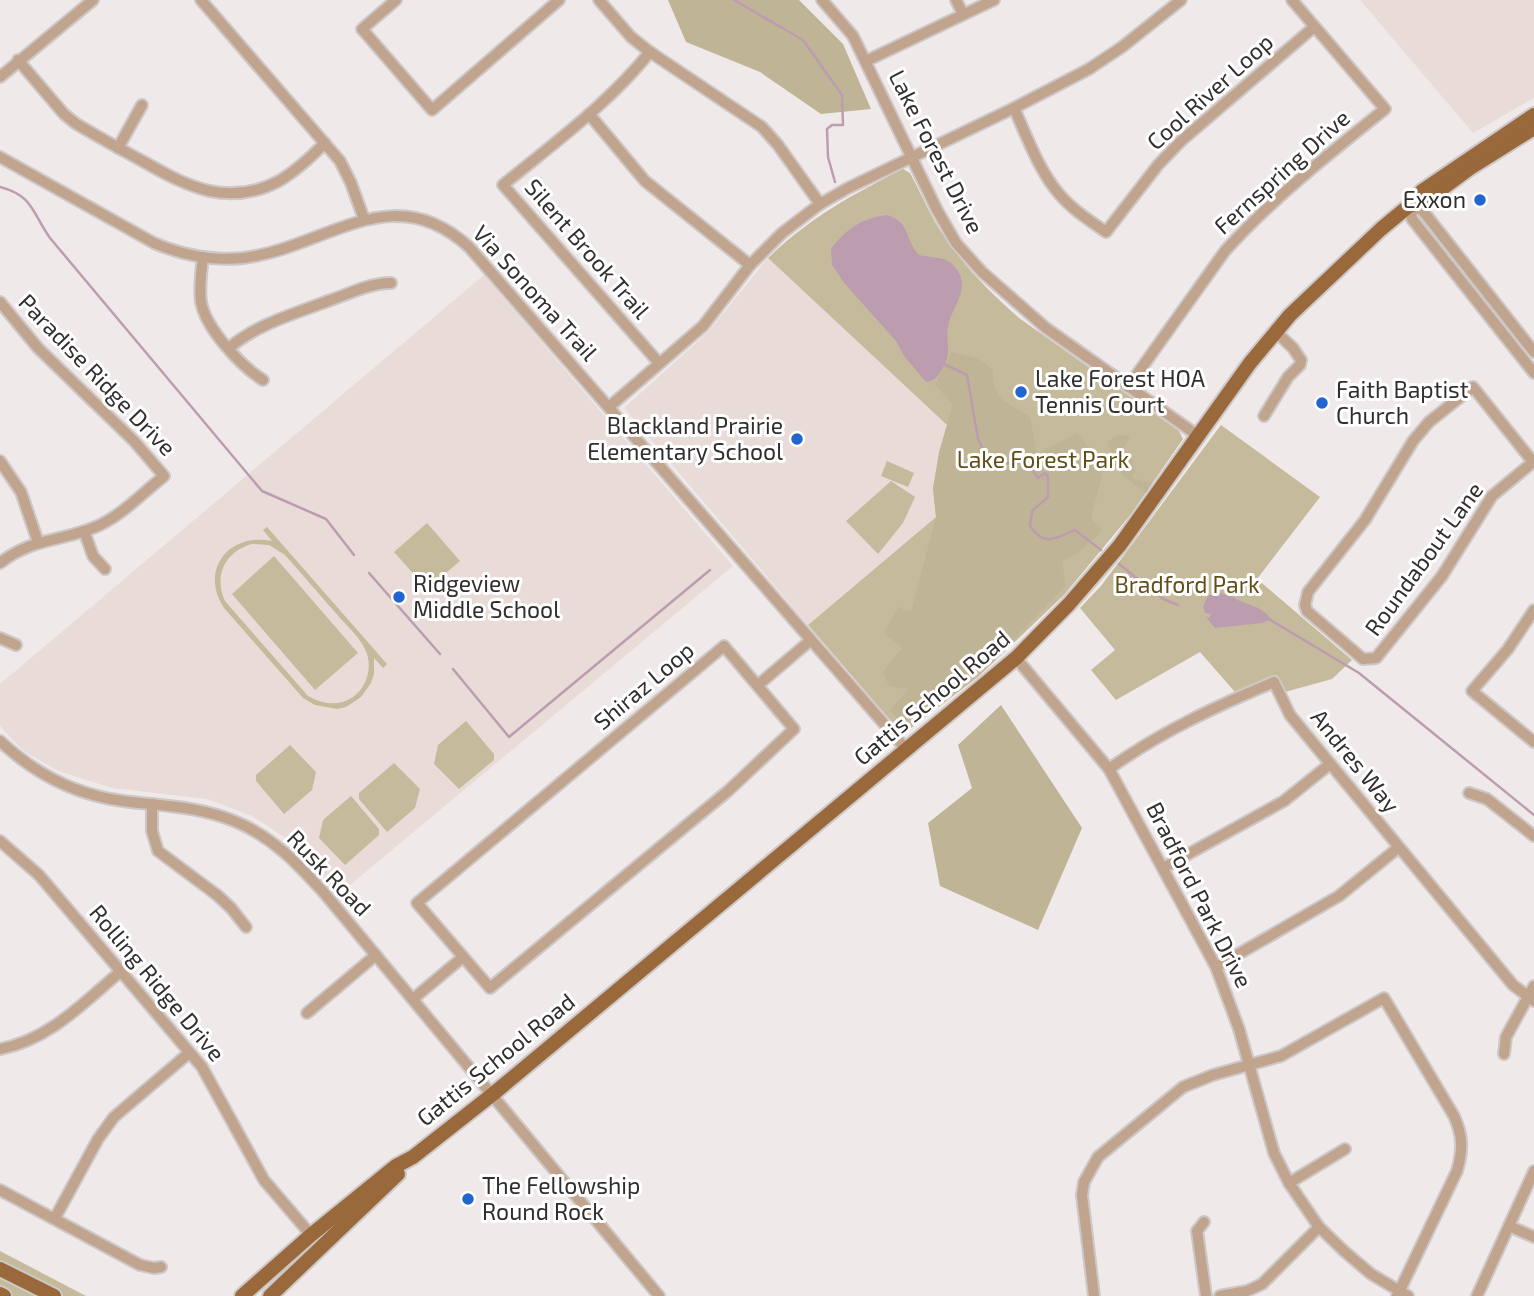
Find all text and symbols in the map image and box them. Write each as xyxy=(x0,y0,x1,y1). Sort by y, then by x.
street label: Cool River Loop xyxy=(1140,27,1278,155)
street label: Lake Forest Drive xyxy=(884,65,990,238)
street label: Fernspring Drive xyxy=(1208,103,1355,239)
street label: Silent Brook Trail xyxy=(519,173,656,324)
place label: Exxon xyxy=(1403,185,1466,213)
marker: Exxon xyxy=(1472,192,1488,208)
street label: Via Sonoma Trail xyxy=(468,219,604,366)
street label: Paradise Ridge Drive xyxy=(13,288,182,461)
place label: Lake Forest HOA Tennis Court xyxy=(1035,364,1206,418)
place label: Faith Baptist Church xyxy=(1336,375,1469,429)
marker: Lake Forest HOA Tennis Court xyxy=(1013,384,1029,400)
marker: Faith Baptist Church xyxy=(1314,395,1330,411)
place label: Blackland Prairie Elementary School xyxy=(587,411,783,465)
marker: Blackland Prairie Elementary School xyxy=(789,431,805,447)
park label: Lake Forest Park xyxy=(957,445,1129,473)
street label: Roundabout Lane xyxy=(1358,476,1488,641)
place label: Ridgeview Middle School xyxy=(413,569,560,623)
park label: Bradford Park xyxy=(1114,570,1260,598)
marker: Ridgeview Middle School xyxy=(391,589,407,605)
street label: Gattis School Road xyxy=(848,624,1015,771)
street label: Shiraz Loop xyxy=(588,635,699,735)
street label: Andres Way xyxy=(1306,703,1406,818)
street label: Bradford Park Drive xyxy=(1141,797,1259,992)
street label: Rusk Road xyxy=(282,824,378,921)
street label: Rolling Ridge Drive xyxy=(84,898,231,1066)
street label: Gattis School Road xyxy=(411,987,580,1131)
place label: The Fellowship Round Rock xyxy=(482,1171,640,1225)
marker: The Fellowship Round Rock xyxy=(460,1191,476,1207)

